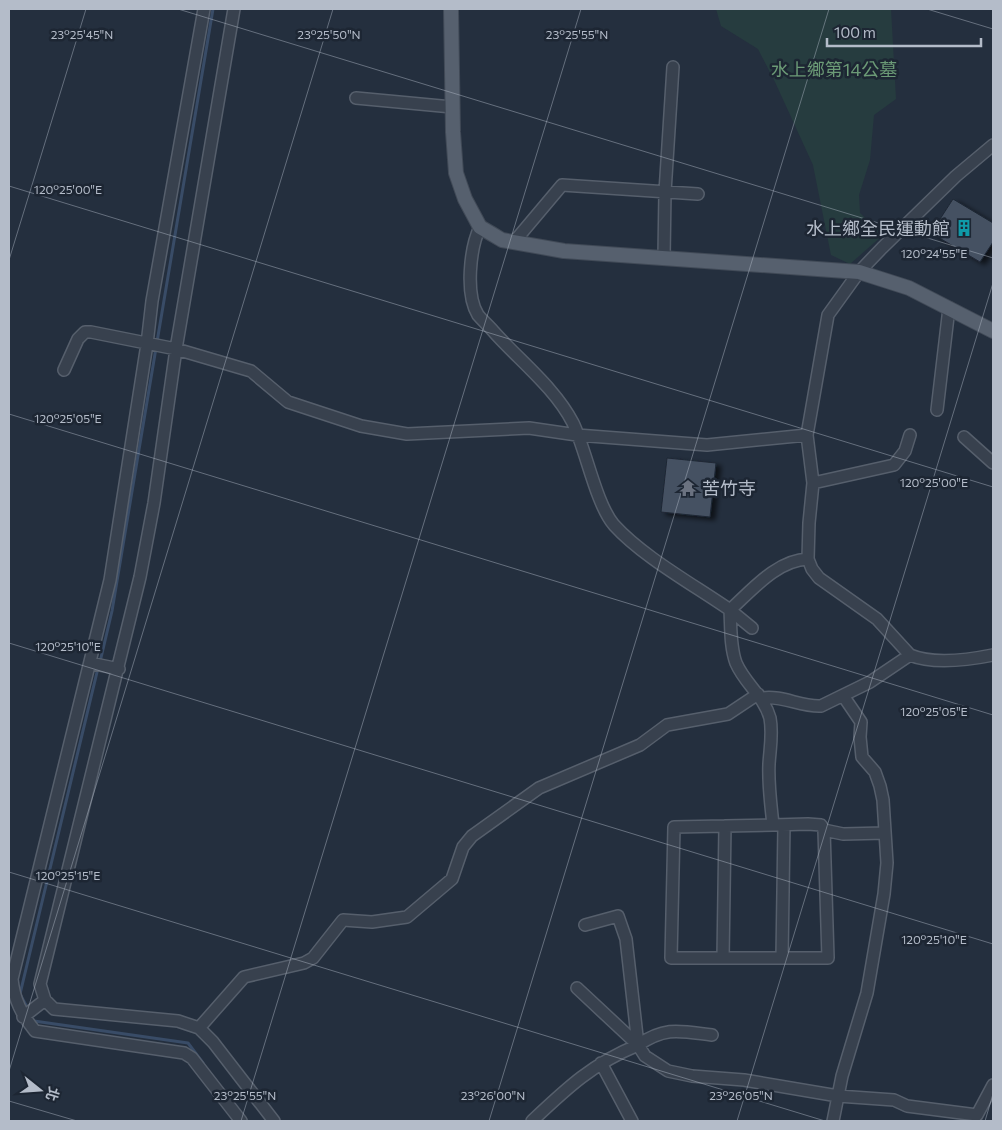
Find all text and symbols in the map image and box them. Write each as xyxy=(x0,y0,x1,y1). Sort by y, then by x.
scale bar xyxy=(827,15,981,47)
text: 100 m xyxy=(834,23,876,41)
text: 23°25'45"N xyxy=(51,27,113,41)
text: 23°25'50"N xyxy=(297,27,361,41)
text: 23°25'55"N xyxy=(546,27,608,41)
park label: 水上鄉第14公墓 xyxy=(771,58,897,80)
text: 120°25'00"E xyxy=(34,182,102,196)
place label: 水上鄉全民運動館 xyxy=(806,217,950,239)
building icon: 水上鄉全民運動館 xyxy=(954,218,974,238)
text: 120°24'55"E xyxy=(901,246,967,260)
text: 120°25'05"E xyxy=(34,411,102,425)
text: 120°25'00"E xyxy=(900,475,968,489)
place label: 苦竹寺 xyxy=(702,477,756,499)
temple icon: 苦竹寺 xyxy=(678,478,698,498)
text: 120°25'10"E xyxy=(35,639,101,653)
text: 120°25'05"E xyxy=(900,704,968,718)
text: 120°25'15"E xyxy=(36,868,100,882)
text: 120°25'10"E xyxy=(901,932,967,946)
north arrow xyxy=(15,1065,65,1115)
text: 北 xyxy=(43,1085,63,1103)
text: 23°25'55"N xyxy=(214,1088,276,1102)
text: 23°26'00"N xyxy=(461,1088,525,1102)
text: 23°26'05"N xyxy=(709,1088,773,1102)

